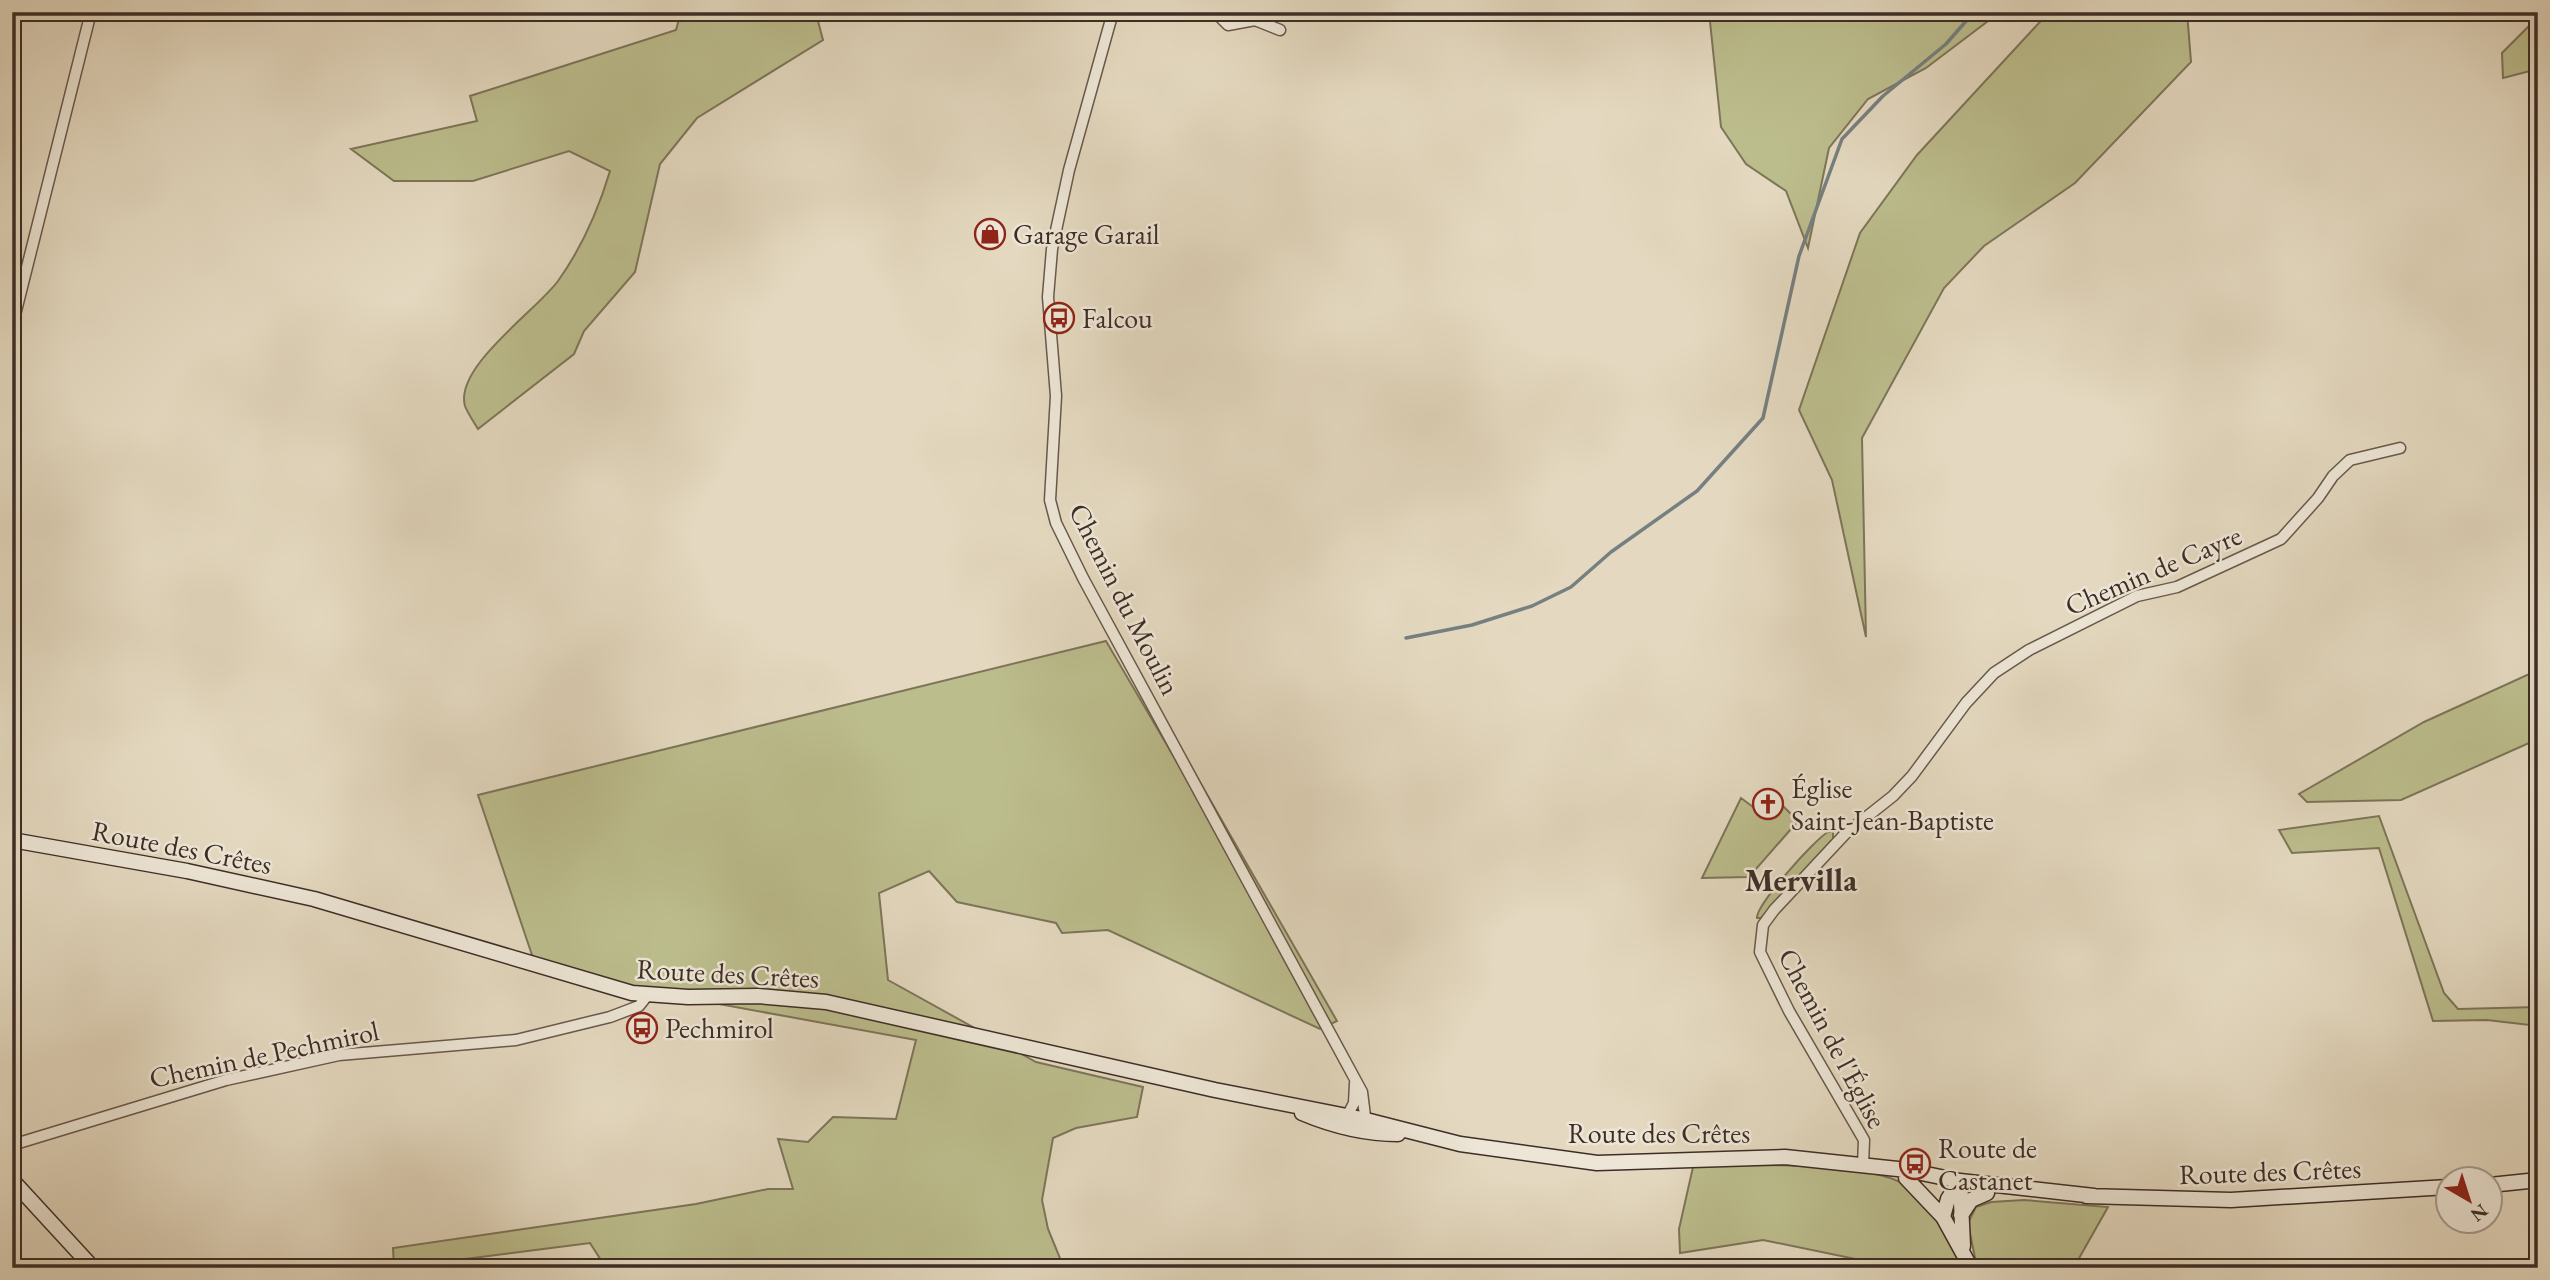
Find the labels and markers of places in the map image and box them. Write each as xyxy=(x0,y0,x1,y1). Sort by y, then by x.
place label: Garage Garail xyxy=(1013,216,1160,252)
shop icon: Garage Garail xyxy=(973,217,1007,251)
place label: Falcou xyxy=(1082,300,1153,336)
bus stop icon: Falcou xyxy=(1042,301,1076,335)
place label: Église Saint-Jean-Baptiste xyxy=(1791,770,1994,838)
church icon: Église Saint-Jean-Baptiste xyxy=(1751,787,1785,821)
place label: Pechmirol xyxy=(665,1010,774,1046)
bus stop icon: Pechmirol xyxy=(625,1011,659,1045)
place label: Route de Castanet xyxy=(1938,1130,2037,1198)
bus stop icon: Route de Castanet xyxy=(1898,1147,1932,1181)

